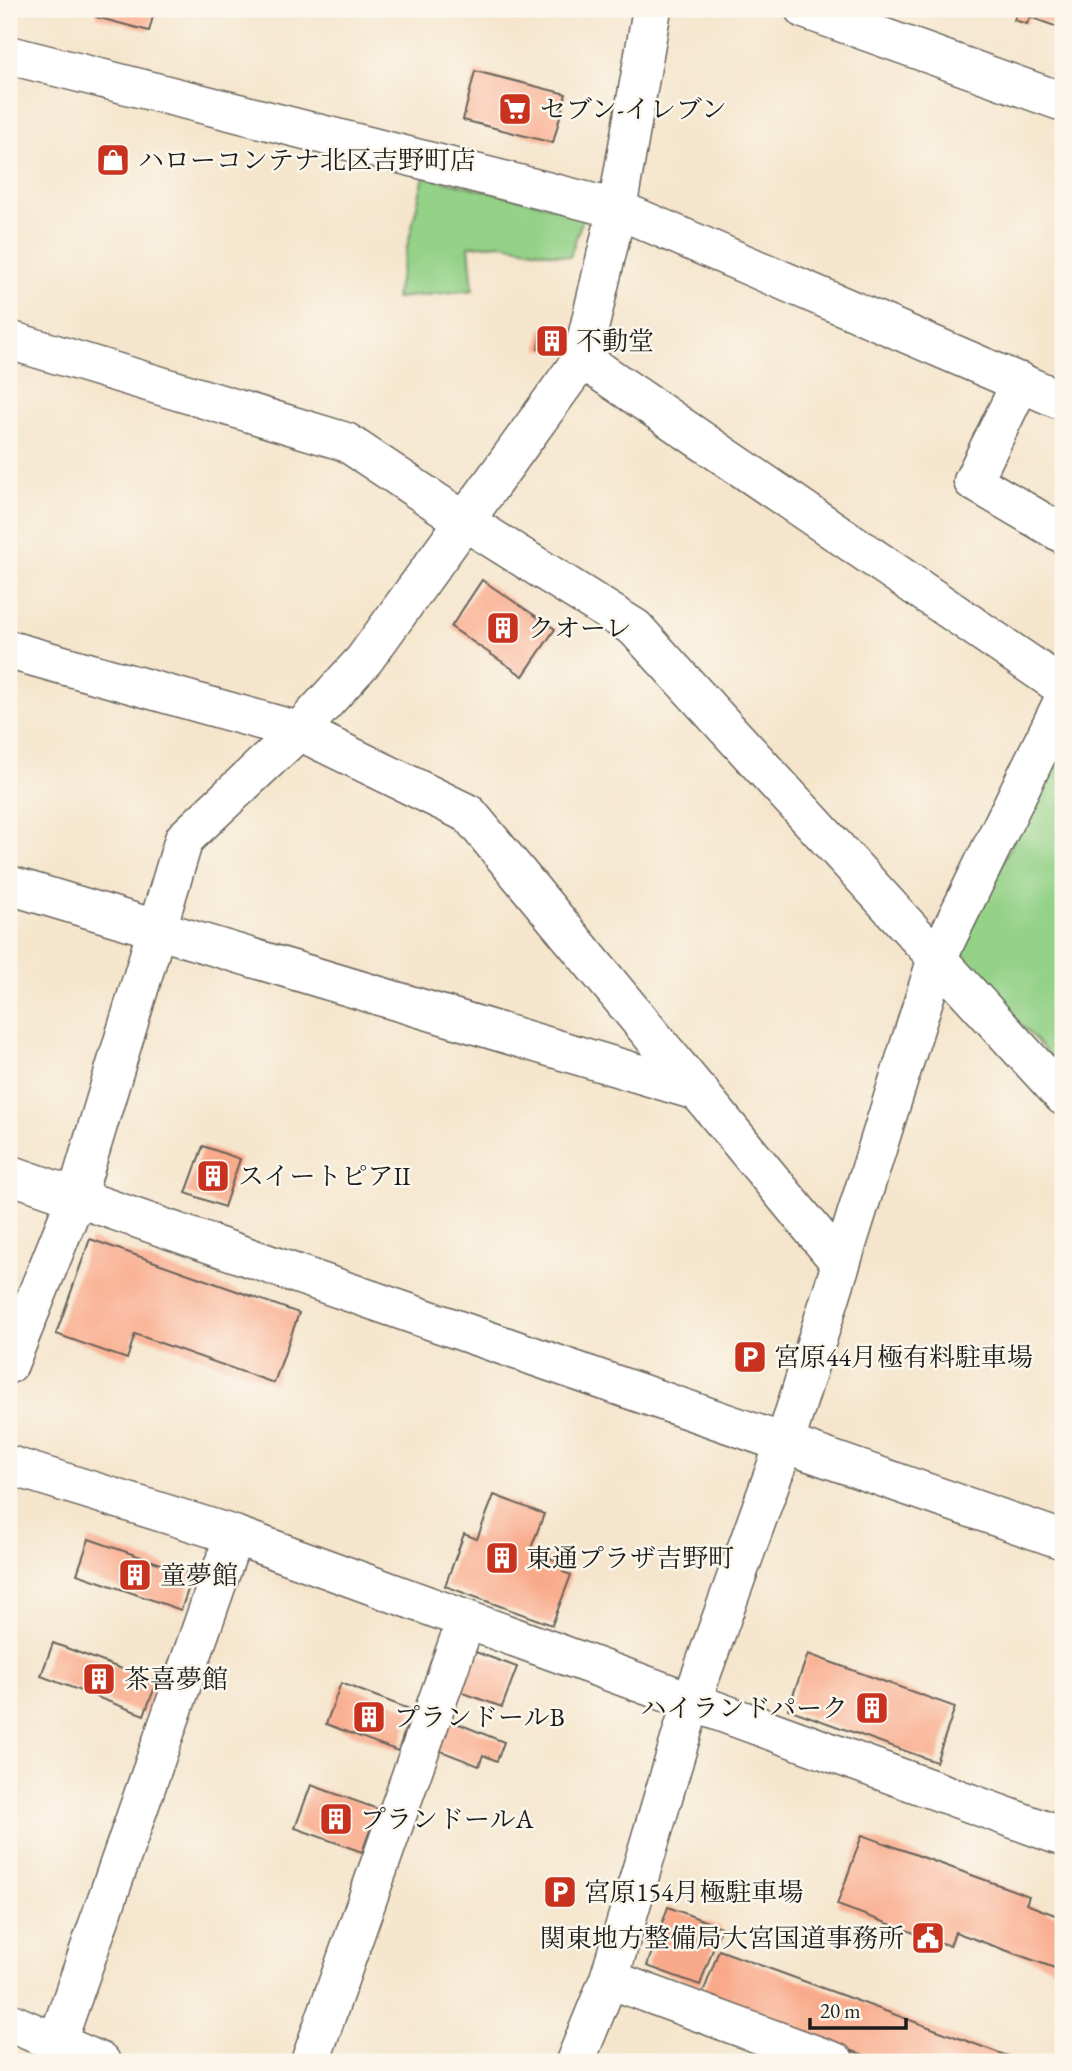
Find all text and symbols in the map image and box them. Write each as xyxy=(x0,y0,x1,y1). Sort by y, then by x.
supermarket icon: セブン-イレブン xyxy=(496,90,534,128)
place label: セブン-イレブン xyxy=(540,92,727,126)
shop icon: ハローコンテナ北区吉野町店 xyxy=(94,141,132,179)
place label: ハローコンテナ北区吉野町店 xyxy=(138,143,476,177)
building icon: 不動堂 xyxy=(533,322,571,360)
place label: 不動堂 xyxy=(576,324,654,358)
building icon: クオーレ xyxy=(484,609,522,647)
place label: クオーレ xyxy=(528,611,631,645)
building icon: スイートピアⅡ xyxy=(194,1157,232,1195)
place label: スイートピアⅡ xyxy=(238,1159,411,1193)
parking icon: 宮原44月極有料駐車場 xyxy=(731,1338,769,1376)
place label: 宮原44月極有料駐車場 xyxy=(774,1340,1033,1374)
building icon: 東通プラザ吉野町 xyxy=(483,1539,521,1577)
place label: 東通プラザ吉野町 xyxy=(526,1541,734,1575)
building icon: 童夢館 xyxy=(116,1556,154,1594)
place label: 童夢館 xyxy=(160,1558,238,1592)
building icon: 茶喜夢館 xyxy=(80,1660,118,1698)
place label: 茶喜夢館 xyxy=(124,1662,228,1696)
building icon: ハイランドパーク xyxy=(853,1689,891,1727)
place label: ハイランドパーク xyxy=(641,1691,848,1725)
building icon: プランドールB xyxy=(350,1698,388,1736)
place label: プランドールB xyxy=(394,1700,565,1734)
building icon: プランドールA xyxy=(317,1800,355,1838)
place label: プランドールA xyxy=(360,1802,534,1836)
parking icon: 宮原154月極駐車場 xyxy=(541,1873,579,1911)
place label: 宮原154月極駐車場 xyxy=(584,1875,803,1909)
public building icon: 関東地方整備局大宮国道事務所 xyxy=(909,1919,947,1957)
place label: 関東地方整備局大宮国道事務所 xyxy=(540,1921,904,1955)
scale bar xyxy=(810,1987,906,2031)
text: 20 m xyxy=(820,1997,861,2024)

